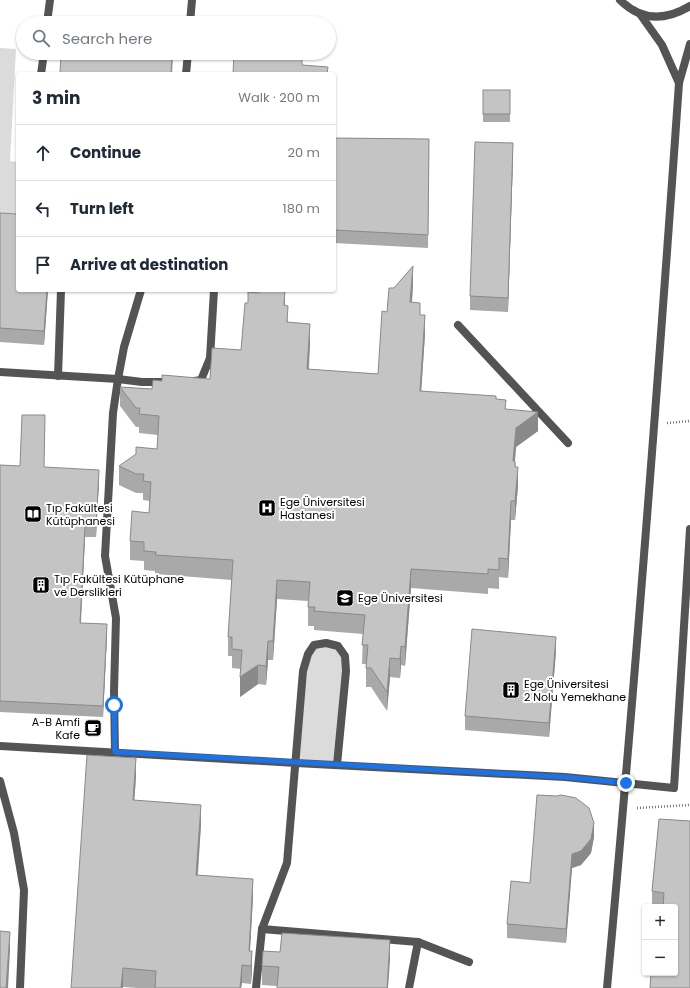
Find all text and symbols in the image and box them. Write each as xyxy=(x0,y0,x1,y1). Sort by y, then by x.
search box xyxy=(16,16,336,60)
icon: search xyxy=(30,27,52,49)
text: Search here xyxy=(62,28,152,49)
text: 3 min xyxy=(32,86,80,110)
text: Walk · 200 m xyxy=(238,88,320,107)
icon: ahead xyxy=(32,142,54,164)
text: Continue xyxy=(70,142,141,163)
text: 20 m xyxy=(287,143,320,162)
icon: left xyxy=(32,198,54,220)
text: Turn left xyxy=(70,198,134,219)
text: 180 m xyxy=(283,199,320,218)
icon: arrive xyxy=(32,254,54,276)
text: Arrive at destination xyxy=(70,254,228,275)
place label: Ege Üniversitesi Hastanesi xyxy=(280,494,365,523)
hospital icon: Ege Üniversitesi Hastanesi xyxy=(257,498,277,518)
place label: Tıp Fakültesi Kütüphanesi xyxy=(46,500,115,529)
library icon: Tıp Fakültesi Kütüphanesi xyxy=(23,504,43,524)
place label: Tıp Fakültesi Kütüphane ve Derslikleri xyxy=(54,571,184,600)
building icon: Tıp Fakültesi Kütüphane ve Derslikleri xyxy=(31,575,51,595)
school or university icon: Ege Üniversitesi xyxy=(335,588,355,608)
place label: Ege Üniversitesi xyxy=(358,590,443,606)
place label: Ege Üniversitesi 2 Nolu Yemekhane xyxy=(524,676,626,705)
building icon: Ege Üniversitesi 2 Nolu Yemekhane xyxy=(501,680,521,700)
route start xyxy=(105,696,123,714)
place label: A-B Amfi Kafe xyxy=(32,714,80,743)
cafe icon: A-B Amfi Kafe xyxy=(83,718,103,738)
route end xyxy=(617,774,635,792)
map controls xyxy=(642,904,678,976)
button: + xyxy=(642,904,678,940)
button: − xyxy=(642,940,678,976)

